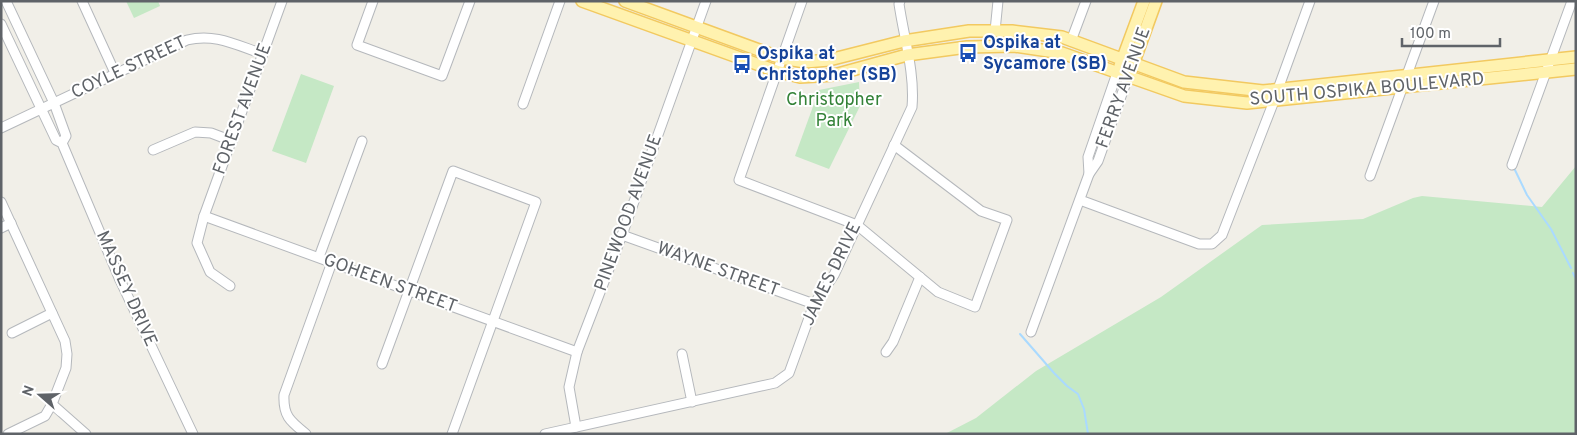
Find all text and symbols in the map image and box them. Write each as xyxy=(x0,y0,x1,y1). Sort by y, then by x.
scale bar xyxy=(1402,15,1500,47)
street label: FERRY AVENUE xyxy=(1091,24,1157,152)
text: 100 m xyxy=(1410,25,1451,44)
street label: COYLE STREET xyxy=(68,31,190,105)
place label: Ospika at Sycamore (SB) xyxy=(983,32,1107,76)
street label: FOREST AVENUE xyxy=(209,40,277,178)
bus stop icon: Ospika at Sycamore (SB) xyxy=(957,42,979,64)
place label: Ospika at Christopher (SB) xyxy=(757,43,897,87)
bus stop icon: Ospika at Christopher (SB) xyxy=(731,53,753,75)
street label: SOUTH OSPIKA BOULEVARD xyxy=(1249,68,1485,112)
park label: Christopher Park xyxy=(786,89,882,133)
street label: PINEWOOD AVENUE xyxy=(590,131,668,295)
street label: JAMES DRIVE xyxy=(797,218,867,330)
street label: MASSEY DRIVE xyxy=(90,227,162,351)
street label: WAYNE STREET xyxy=(654,237,782,303)
street label: GOHEEN STREET xyxy=(320,249,460,319)
north arrow xyxy=(15,370,65,420)
text: N xyxy=(19,383,39,399)

